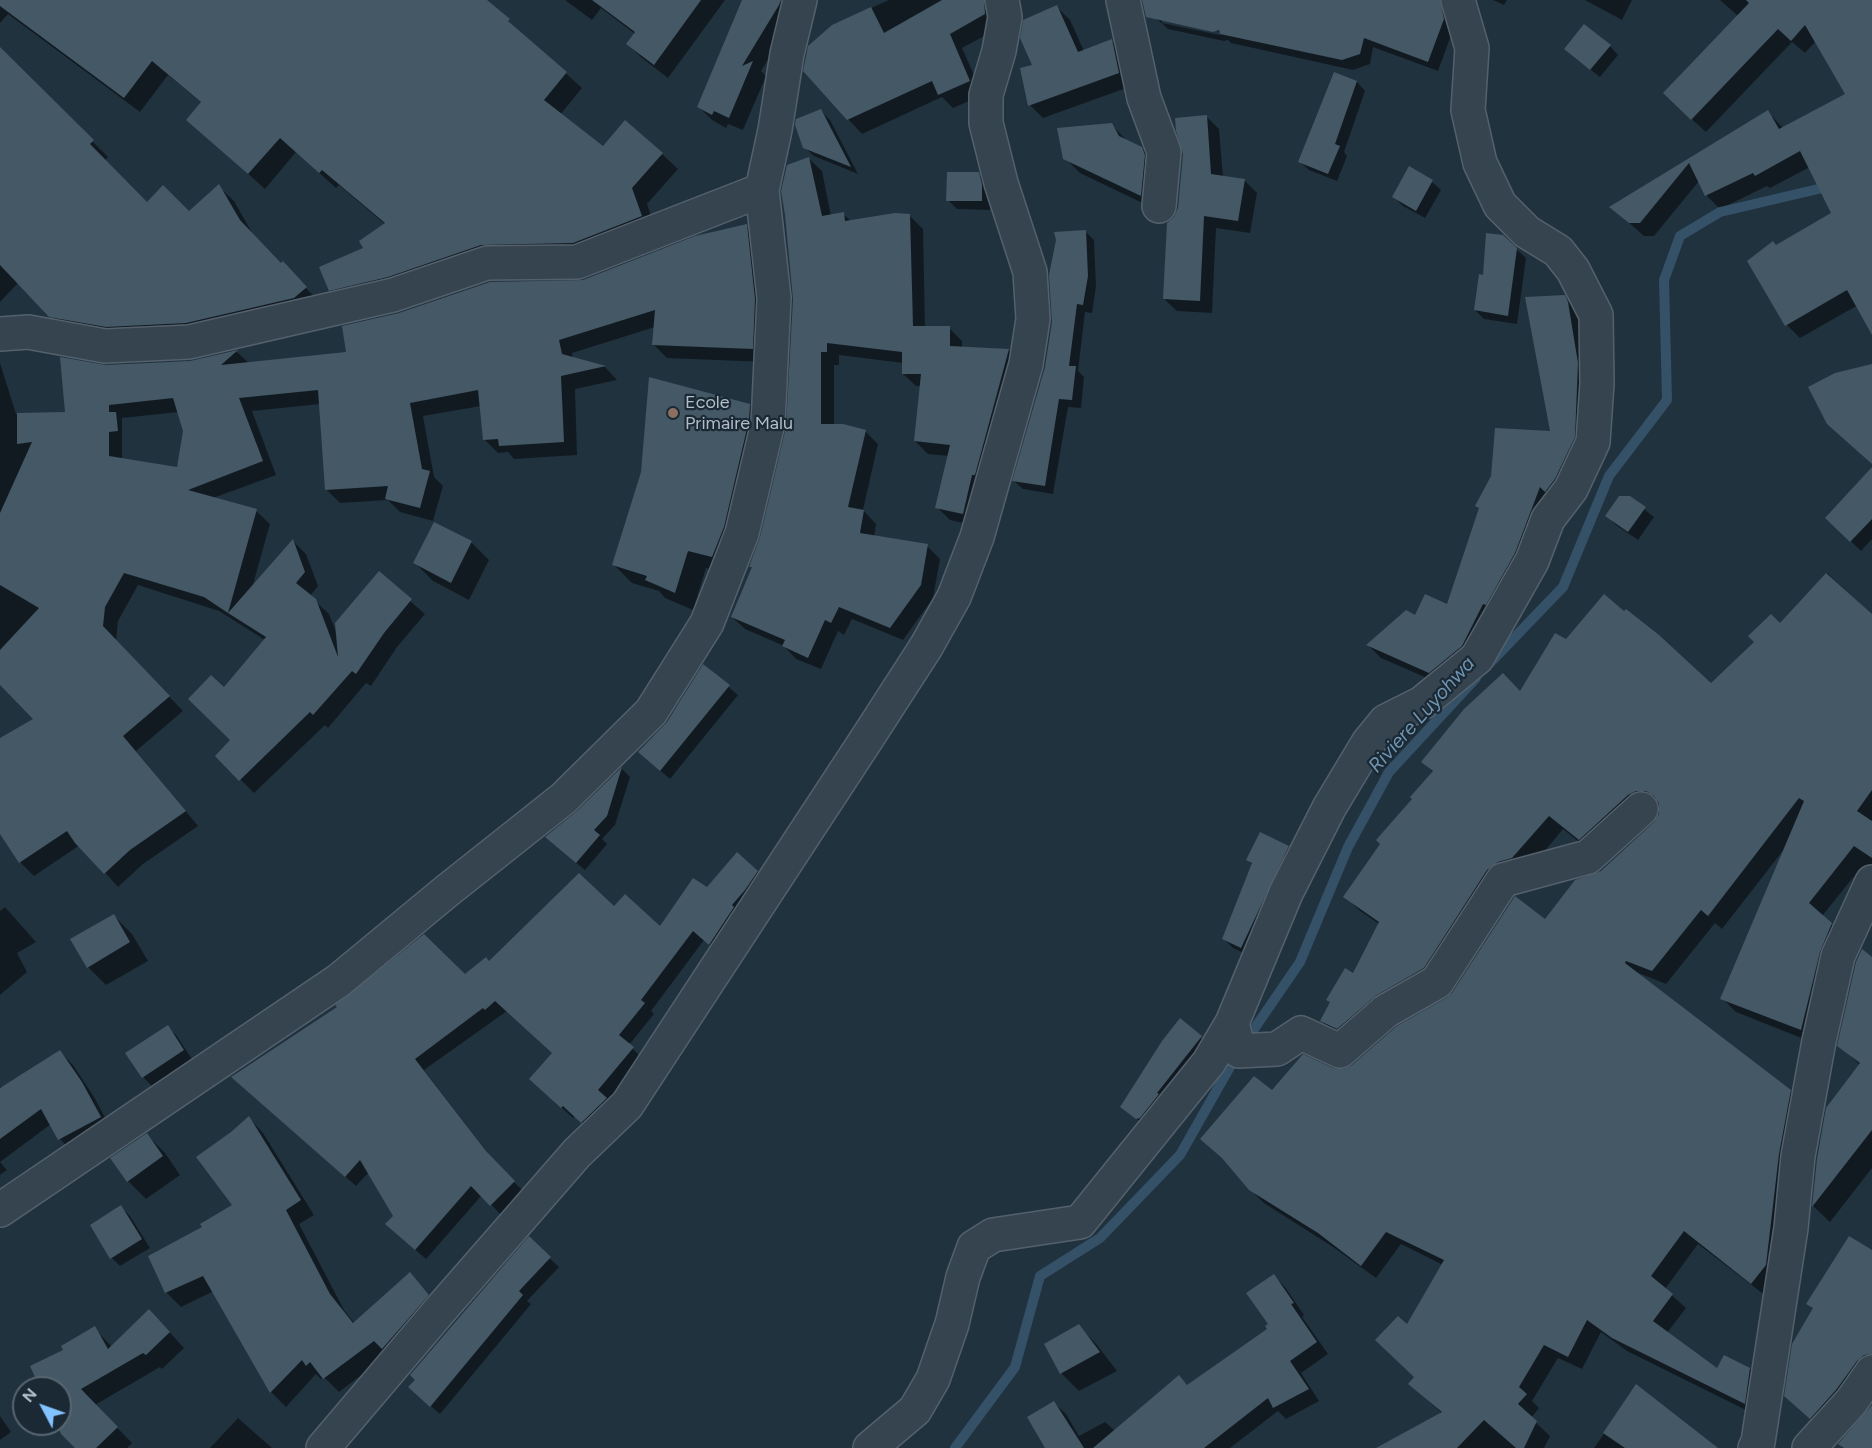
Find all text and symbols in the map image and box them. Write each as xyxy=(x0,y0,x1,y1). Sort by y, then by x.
place label: Ecole Primaire Malu xyxy=(685,392,793,434)
marker: Ecole Primaire Malu xyxy=(666,406,680,420)
water label: Riviere Luyohwa xyxy=(1364,652,1480,778)
north arrow xyxy=(12,1376,72,1436)
text: N xyxy=(18,1384,41,1406)

